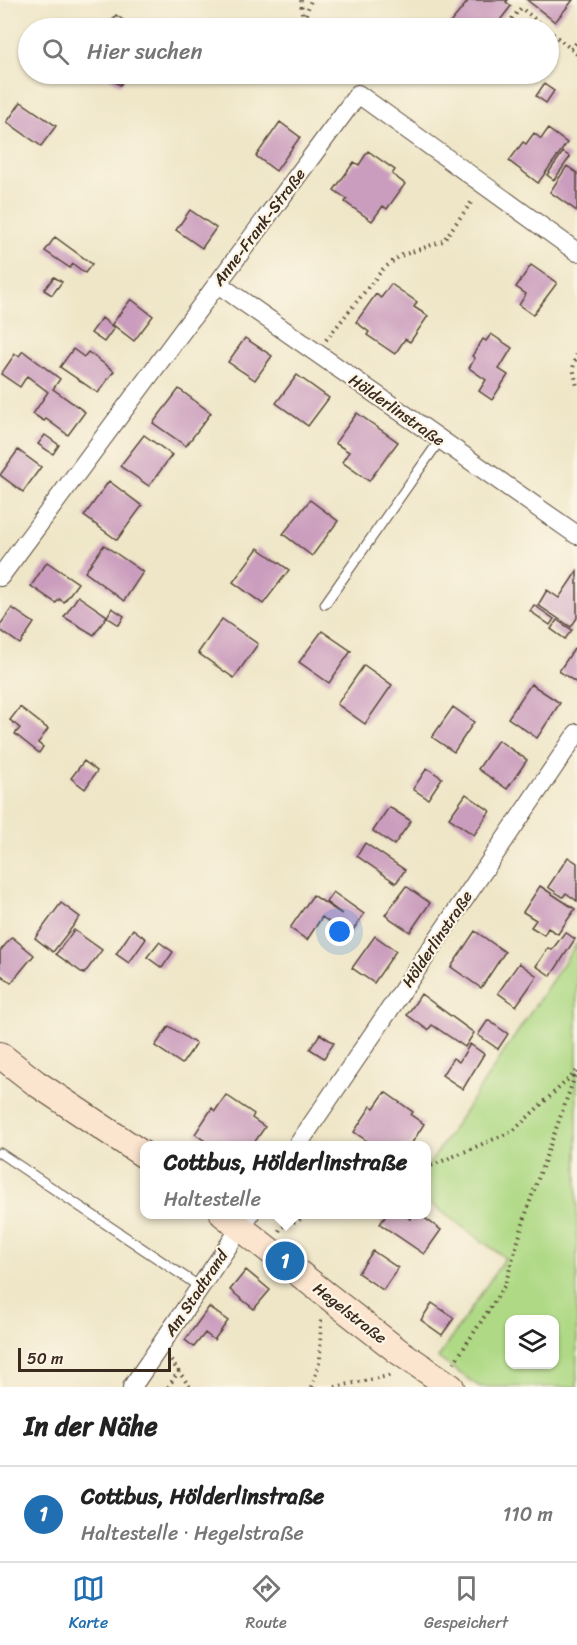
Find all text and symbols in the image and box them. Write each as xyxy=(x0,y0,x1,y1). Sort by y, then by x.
search box xyxy=(18,18,559,84)
text: Hier suchen xyxy=(87,32,202,71)
icon: search xyxy=(39,35,72,68)
street label: Anne-Frank-Straße xyxy=(204,162,313,293)
street label: Hölderlinstraße xyxy=(343,366,451,454)
street label: Hölderlinstraße xyxy=(394,884,480,994)
your location xyxy=(325,917,354,946)
popup xyxy=(140,1141,431,1219)
text: Cottbus, Hölderlinstraße xyxy=(164,1143,407,1182)
text: Haltestelle xyxy=(164,1182,261,1217)
pin: 1 xyxy=(266,1238,304,1284)
street label: Am Stadtrand xyxy=(156,1242,237,1343)
street label: Hegelstraße xyxy=(306,1275,394,1351)
map controls xyxy=(505,1315,559,1369)
button: layers xyxy=(505,1315,559,1369)
text: 50 m xyxy=(27,1344,63,1373)
scale bar xyxy=(18,1345,171,1372)
text: In der Nähe xyxy=(24,1403,158,1449)
text: Cottbus, Hölderlinstraße xyxy=(81,1477,324,1516)
text: 1 xyxy=(39,1497,48,1532)
text: 110 m xyxy=(503,1497,553,1532)
text: Haltestelle · Hegelstraße xyxy=(81,1516,304,1551)
tab: Karte xyxy=(69,1572,108,1637)
tab: Route xyxy=(246,1572,287,1637)
tab: Gespeichert xyxy=(424,1572,508,1637)

